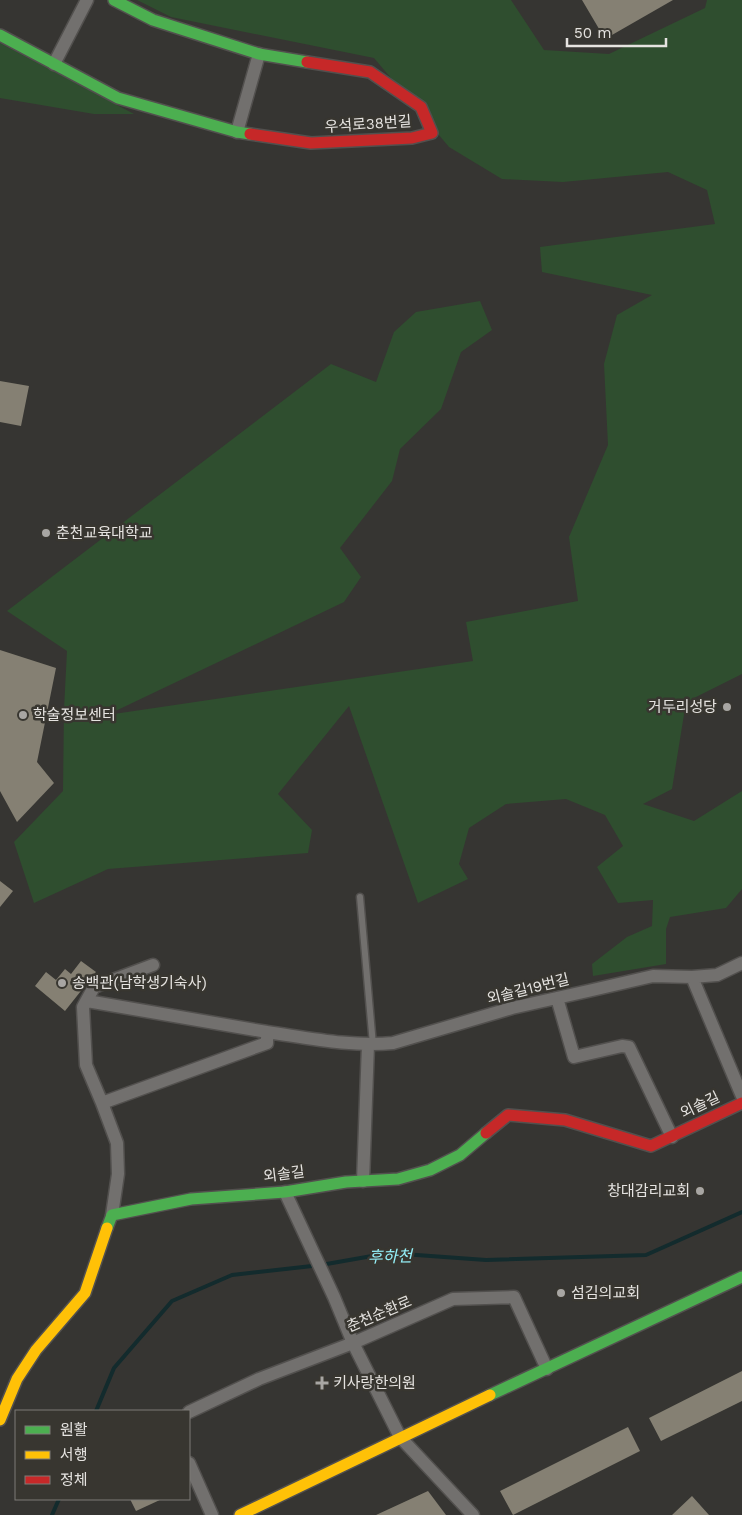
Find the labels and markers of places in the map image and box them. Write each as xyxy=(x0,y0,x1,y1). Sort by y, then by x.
place label: 춘천교육대학교 xyxy=(56,524,153,542)
marker: 춘천교육대학교 xyxy=(40,527,52,539)
place label: 거두리성당 xyxy=(648,698,717,716)
marker: 거두리성당 xyxy=(721,701,733,713)
place label: 학술정보센터 xyxy=(33,706,116,724)
marker: 학술정보센터 xyxy=(17,709,29,721)
place label: 송백관(남학생기숙사) xyxy=(72,974,207,992)
marker: 송백관(남학생기숙사) xyxy=(56,977,68,989)
place label: 창대감리교회 xyxy=(607,1182,690,1200)
marker: 창대감리교회 xyxy=(694,1185,706,1197)
place label: 섬김의교회 xyxy=(571,1284,640,1302)
marker: 섬김의교회 xyxy=(555,1287,567,1299)
place label: 키사랑한의원 xyxy=(333,1374,416,1392)
marker: 키사랑한의원 xyxy=(315,1376,329,1390)

